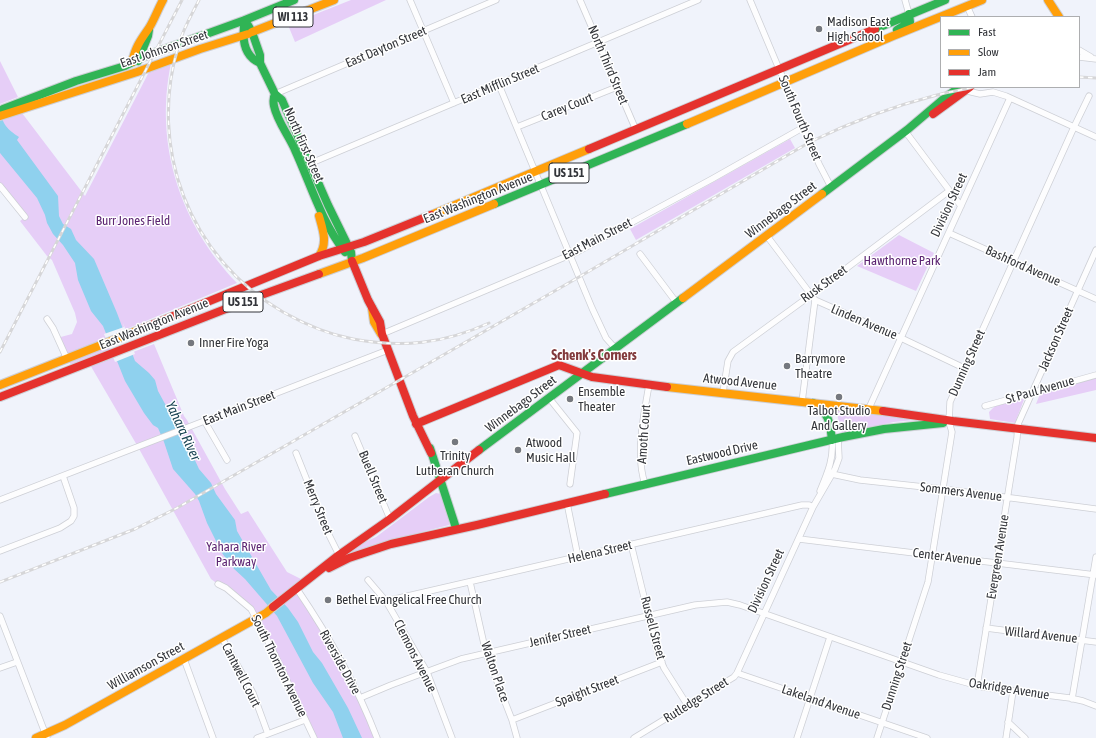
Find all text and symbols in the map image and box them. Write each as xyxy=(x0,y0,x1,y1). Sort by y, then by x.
road number: WI 113 xyxy=(273,7,313,27)
place label: Madison East High School xyxy=(827,14,890,45)
legend xyxy=(940,16,1080,88)
street label: East Dayton Street xyxy=(343,23,429,71)
street label: North Third Street xyxy=(584,23,632,107)
marker: Madison East High School xyxy=(814,24,824,34)
text: Fast xyxy=(978,25,996,39)
street label: East Johnson Street xyxy=(118,27,210,71)
text: Slow xyxy=(978,45,999,59)
street label: East Mifflin Street xyxy=(459,61,541,107)
text: Jam xyxy=(978,65,996,79)
street label: South Fourth Street xyxy=(775,73,825,163)
street label: Carey Court xyxy=(539,90,595,124)
street label: North First Street xyxy=(281,105,327,185)
road number: US 151 xyxy=(549,163,589,183)
street label: East Washington Avenue xyxy=(421,169,535,227)
street label: Division Street xyxy=(927,170,971,240)
street label: Winnebago Street xyxy=(742,178,820,242)
park label: Burr Jones Field xyxy=(96,213,170,229)
street label: East Main Street xyxy=(560,215,634,263)
street label: Bashford Avenue xyxy=(983,242,1063,290)
park label: Hawthorne Park xyxy=(863,253,941,269)
street label: Rusk Street xyxy=(798,262,850,306)
road number: US 151 xyxy=(223,292,263,312)
street label: East Washington Avenue xyxy=(97,295,211,353)
street label: Linden Avenue xyxy=(829,301,899,343)
street label: Jackson Street xyxy=(1035,305,1077,373)
street label: Dunning Street xyxy=(945,327,989,399)
place label: Inner Fire Yoga xyxy=(199,335,269,351)
marker: Inner Fire Yoga xyxy=(186,338,196,348)
district label: Schenk's Corners xyxy=(551,348,637,364)
place label: Barrymore Theatre xyxy=(795,351,845,382)
marker: Barrymore Theatre xyxy=(782,361,792,371)
street label: Atwood Avenue xyxy=(702,370,778,394)
street label: Winnebago Street xyxy=(482,372,560,436)
street label: St Paul Avenue xyxy=(1004,373,1076,407)
place label: Ensemble Theater xyxy=(578,384,625,415)
street label: East Main Street xyxy=(201,387,277,429)
marker: Talbot Studio And Gallery xyxy=(834,392,844,402)
marker: Ensemble Theater xyxy=(565,394,575,404)
water label: Yahara River xyxy=(162,399,204,463)
place label: Talbot Studio And Gallery xyxy=(808,403,870,434)
street label: Amoth Court xyxy=(634,404,654,464)
place label: Atwood Music Hall xyxy=(526,435,576,466)
marker: Trinity Lutheran Church xyxy=(450,437,460,447)
street label: Eastwood Drive xyxy=(685,437,759,469)
marker: Atwood Music Hall xyxy=(513,445,523,455)
street label: Buell Street xyxy=(355,448,391,506)
place label: Trinity Lutheran Church xyxy=(416,448,494,479)
street label: Merry Street xyxy=(300,477,336,537)
street label: Sommers Avenue xyxy=(919,479,1003,505)
street label: Evergreen Avenue xyxy=(984,514,1012,600)
street label: Helena Street xyxy=(566,537,634,567)
park label: Yahara River Parkway xyxy=(206,539,266,570)
street label: Center Avenue xyxy=(912,545,982,569)
street label: Division Street xyxy=(744,546,788,616)
place label: Bethel Evangelical Free Church xyxy=(336,592,482,608)
marker: Bethel Evangelical Free Church xyxy=(323,595,333,605)
street label: Russell Street xyxy=(637,595,669,661)
street label: South Thornton Avenue xyxy=(248,612,310,720)
street label: Clemons Avenue xyxy=(390,617,440,695)
street label: Jenifer Street xyxy=(528,621,592,651)
street label: Willard Avenue xyxy=(1004,623,1078,647)
street label: Riverside Drive xyxy=(316,627,364,697)
street label: Williamson Street xyxy=(105,639,187,693)
street label: Cantwell Court xyxy=(218,640,264,710)
street label: Walton Place xyxy=(477,640,513,704)
street label: Dunning Street xyxy=(879,640,915,712)
street label: Spaight Street xyxy=(553,672,621,710)
street label: Rutledge Street xyxy=(661,674,731,726)
street label: Oakridge Avenue xyxy=(968,675,1050,703)
street label: Lakeland Avenue xyxy=(780,681,862,723)

